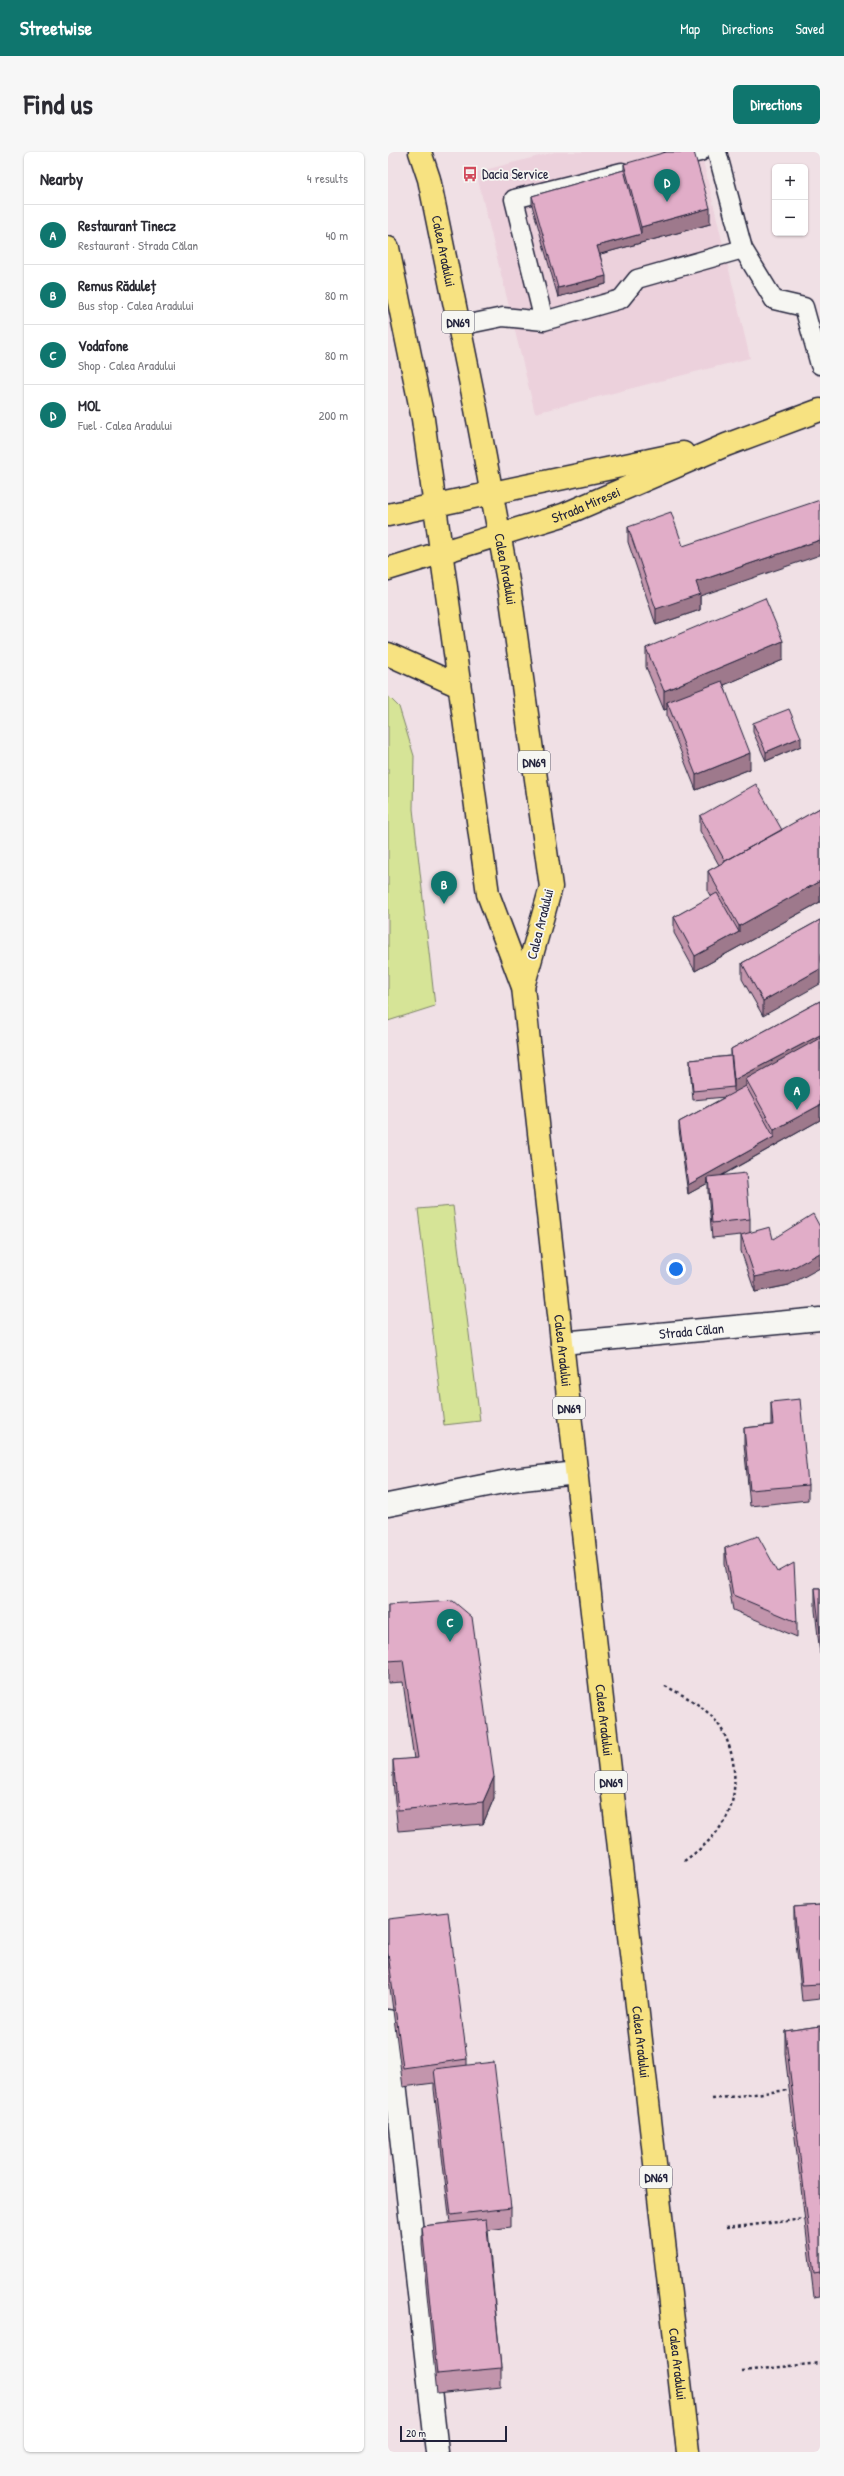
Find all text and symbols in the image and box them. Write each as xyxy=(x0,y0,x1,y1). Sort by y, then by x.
text: Streetwise xyxy=(20,15,92,41)
text: Map xyxy=(680,19,700,38)
text: Directions xyxy=(722,19,773,38)
text: Saved xyxy=(795,19,824,38)
text: Find us xyxy=(24,85,93,123)
button: Directions xyxy=(733,85,820,124)
place label: Dacia Service xyxy=(482,164,549,183)
map controls xyxy=(772,164,808,236)
button: + xyxy=(772,164,808,200)
bus stop icon: Dacia Service xyxy=(461,165,479,183)
text: Nearby xyxy=(40,167,83,190)
text: 4 results xyxy=(307,169,348,187)
pin: D xyxy=(654,169,680,202)
button: − xyxy=(772,200,808,236)
street label: Calea Aradului xyxy=(428,214,461,288)
text: Restaurant Tinecz xyxy=(78,215,176,236)
text: A xyxy=(50,226,56,244)
text: 40 m xyxy=(325,226,348,244)
text: Restaurant · Strada Călan xyxy=(78,236,198,254)
text: Remus Răduleț xyxy=(78,275,156,296)
text: B xyxy=(50,286,56,304)
text: 80 m xyxy=(325,286,348,304)
text: Bus stop · Calea Aradului xyxy=(78,296,194,314)
road number: DN69 xyxy=(442,311,474,333)
text: Vodafone xyxy=(78,335,128,356)
text: C xyxy=(49,346,57,364)
text: 80 m xyxy=(325,346,348,364)
text: Shop · Calea Aradului xyxy=(78,356,176,374)
text: MOL xyxy=(78,395,101,416)
text: D xyxy=(50,406,56,424)
text: 200 m xyxy=(318,406,348,424)
text: Fuel · Calea Aradului xyxy=(78,416,173,434)
street label: Strada Miresei xyxy=(549,482,623,527)
street label: Calea Aradului xyxy=(490,532,522,606)
road number: DN69 xyxy=(518,751,550,773)
pin: B xyxy=(431,871,457,904)
street label: Calea Aradului xyxy=(522,886,557,961)
pin: A xyxy=(784,1077,810,1110)
your location xyxy=(666,1259,686,1279)
street label: Calea Aradului xyxy=(550,1313,577,1388)
street label: Strada Călan xyxy=(658,1318,725,1343)
road number: DN69 xyxy=(553,1397,585,1419)
pin: C xyxy=(437,1609,463,1642)
street label: Calea Aradului xyxy=(591,1683,618,1757)
road number: DN69 xyxy=(595,1771,627,1793)
street label: Calea Aradului xyxy=(628,2005,655,2079)
road number: DN69 xyxy=(640,2166,672,2188)
street label: Calea Aradului xyxy=(665,2327,692,2401)
scale bar xyxy=(400,2424,507,2443)
text: 20 m xyxy=(406,2426,426,2440)

